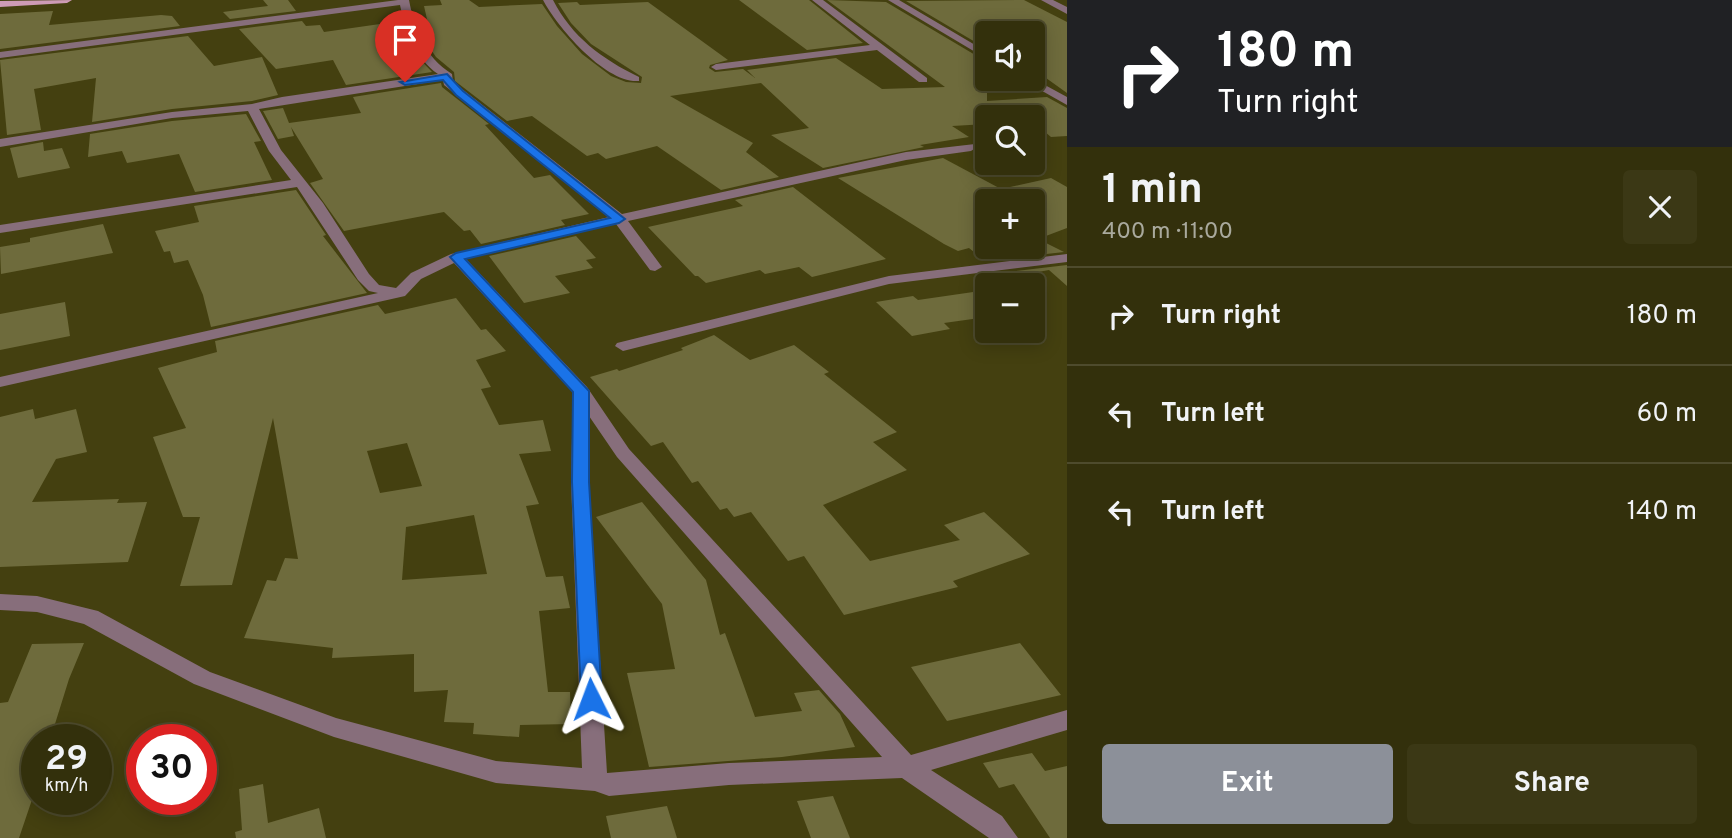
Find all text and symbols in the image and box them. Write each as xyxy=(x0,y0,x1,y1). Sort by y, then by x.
pin xyxy=(375,10,435,82)
icon: arrive xyxy=(386,21,424,59)
map controls xyxy=(975,21,1045,343)
button: sound xyxy=(975,21,1045,91)
text: 180 m xyxy=(1217,23,1354,85)
icon: right xyxy=(1102,28,1193,119)
text: Turn right xyxy=(1217,84,1359,124)
button: search xyxy=(975,105,1045,175)
text: 1 min xyxy=(1102,165,1203,218)
button: close xyxy=(1623,170,1697,244)
button: + xyxy=(975,189,1045,259)
text: 400 m · 11:00 xyxy=(1102,218,1233,247)
button: − xyxy=(975,273,1045,343)
icon: right xyxy=(1102,297,1140,335)
text: Turn right xyxy=(1161,300,1281,333)
text: 180 m xyxy=(1627,300,1697,333)
icon: left xyxy=(1102,395,1140,433)
text: Turn left xyxy=(1161,398,1265,431)
text: 60 m xyxy=(1637,398,1697,431)
icon: left xyxy=(1102,493,1140,531)
text: Turn left xyxy=(1161,496,1265,529)
text: 140 m xyxy=(1627,496,1697,529)
position arrow xyxy=(554,662,628,736)
speed limit sign: 30 xyxy=(126,724,217,815)
text: 29 xyxy=(45,738,88,782)
button: Exit xyxy=(1102,744,1393,824)
button: Share xyxy=(1407,744,1697,824)
text: km/h xyxy=(45,775,88,798)

